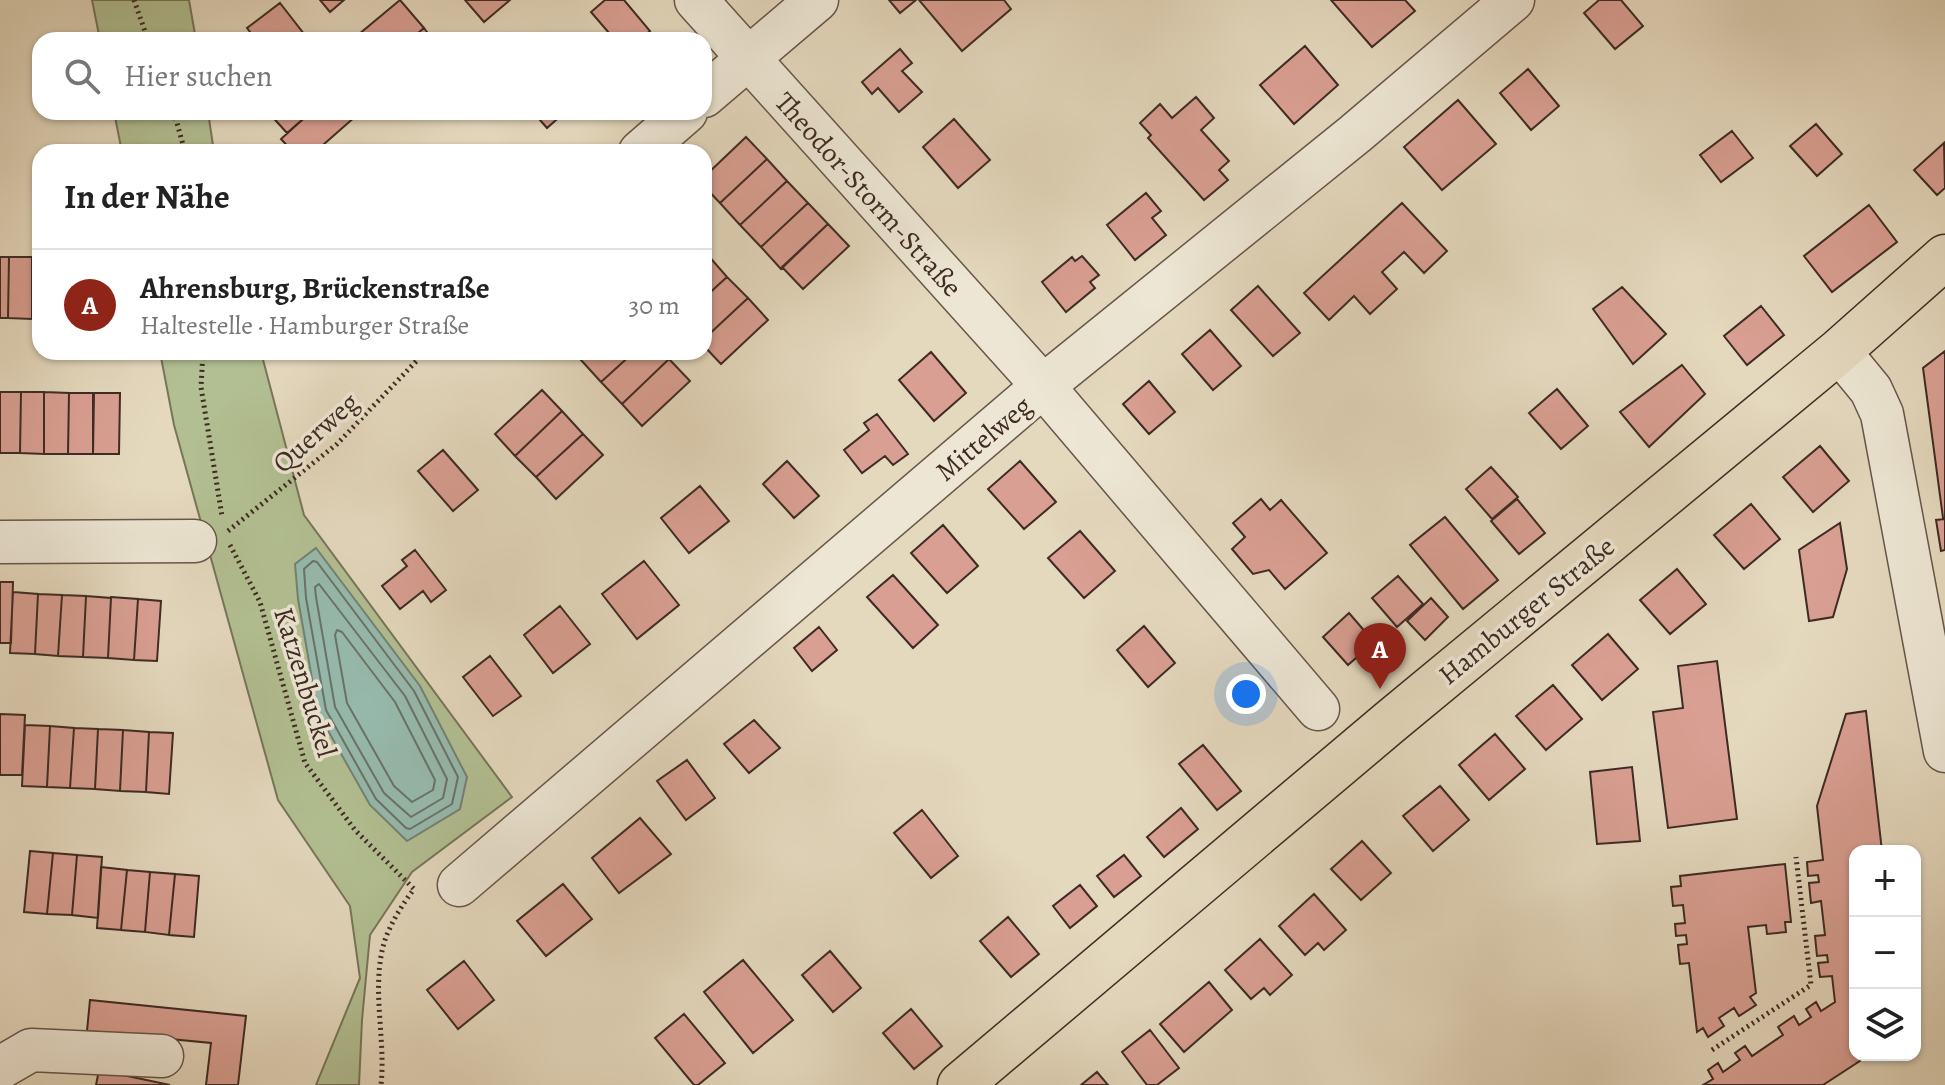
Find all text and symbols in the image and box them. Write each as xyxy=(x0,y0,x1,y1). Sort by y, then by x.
search box xyxy=(32,32,712,120)
icon: search xyxy=(60,54,104,98)
text: Hier suchen xyxy=(124,56,273,96)
street label: Theodor-Storm-Straße xyxy=(766,84,970,305)
text: In der Nähe xyxy=(64,173,230,220)
text: Ahrensburg, Brückenstraße xyxy=(140,268,490,308)
text: A xyxy=(82,288,98,323)
text: 30 m xyxy=(629,288,680,323)
text: Haltestelle · Hamburger Straße xyxy=(140,308,469,343)
street label: Querweg xyxy=(264,384,367,482)
street label: Mittelweg xyxy=(927,387,1040,490)
street label: Hamburger Straße xyxy=(1431,528,1623,694)
street label: Katzenbuckel xyxy=(264,603,346,762)
pin: A xyxy=(1354,623,1406,689)
your location xyxy=(1226,674,1266,714)
map controls xyxy=(1849,845,1921,1061)
button: + xyxy=(1849,845,1921,917)
button: − xyxy=(1849,917,1921,989)
button: layers xyxy=(1849,989,1921,1061)

